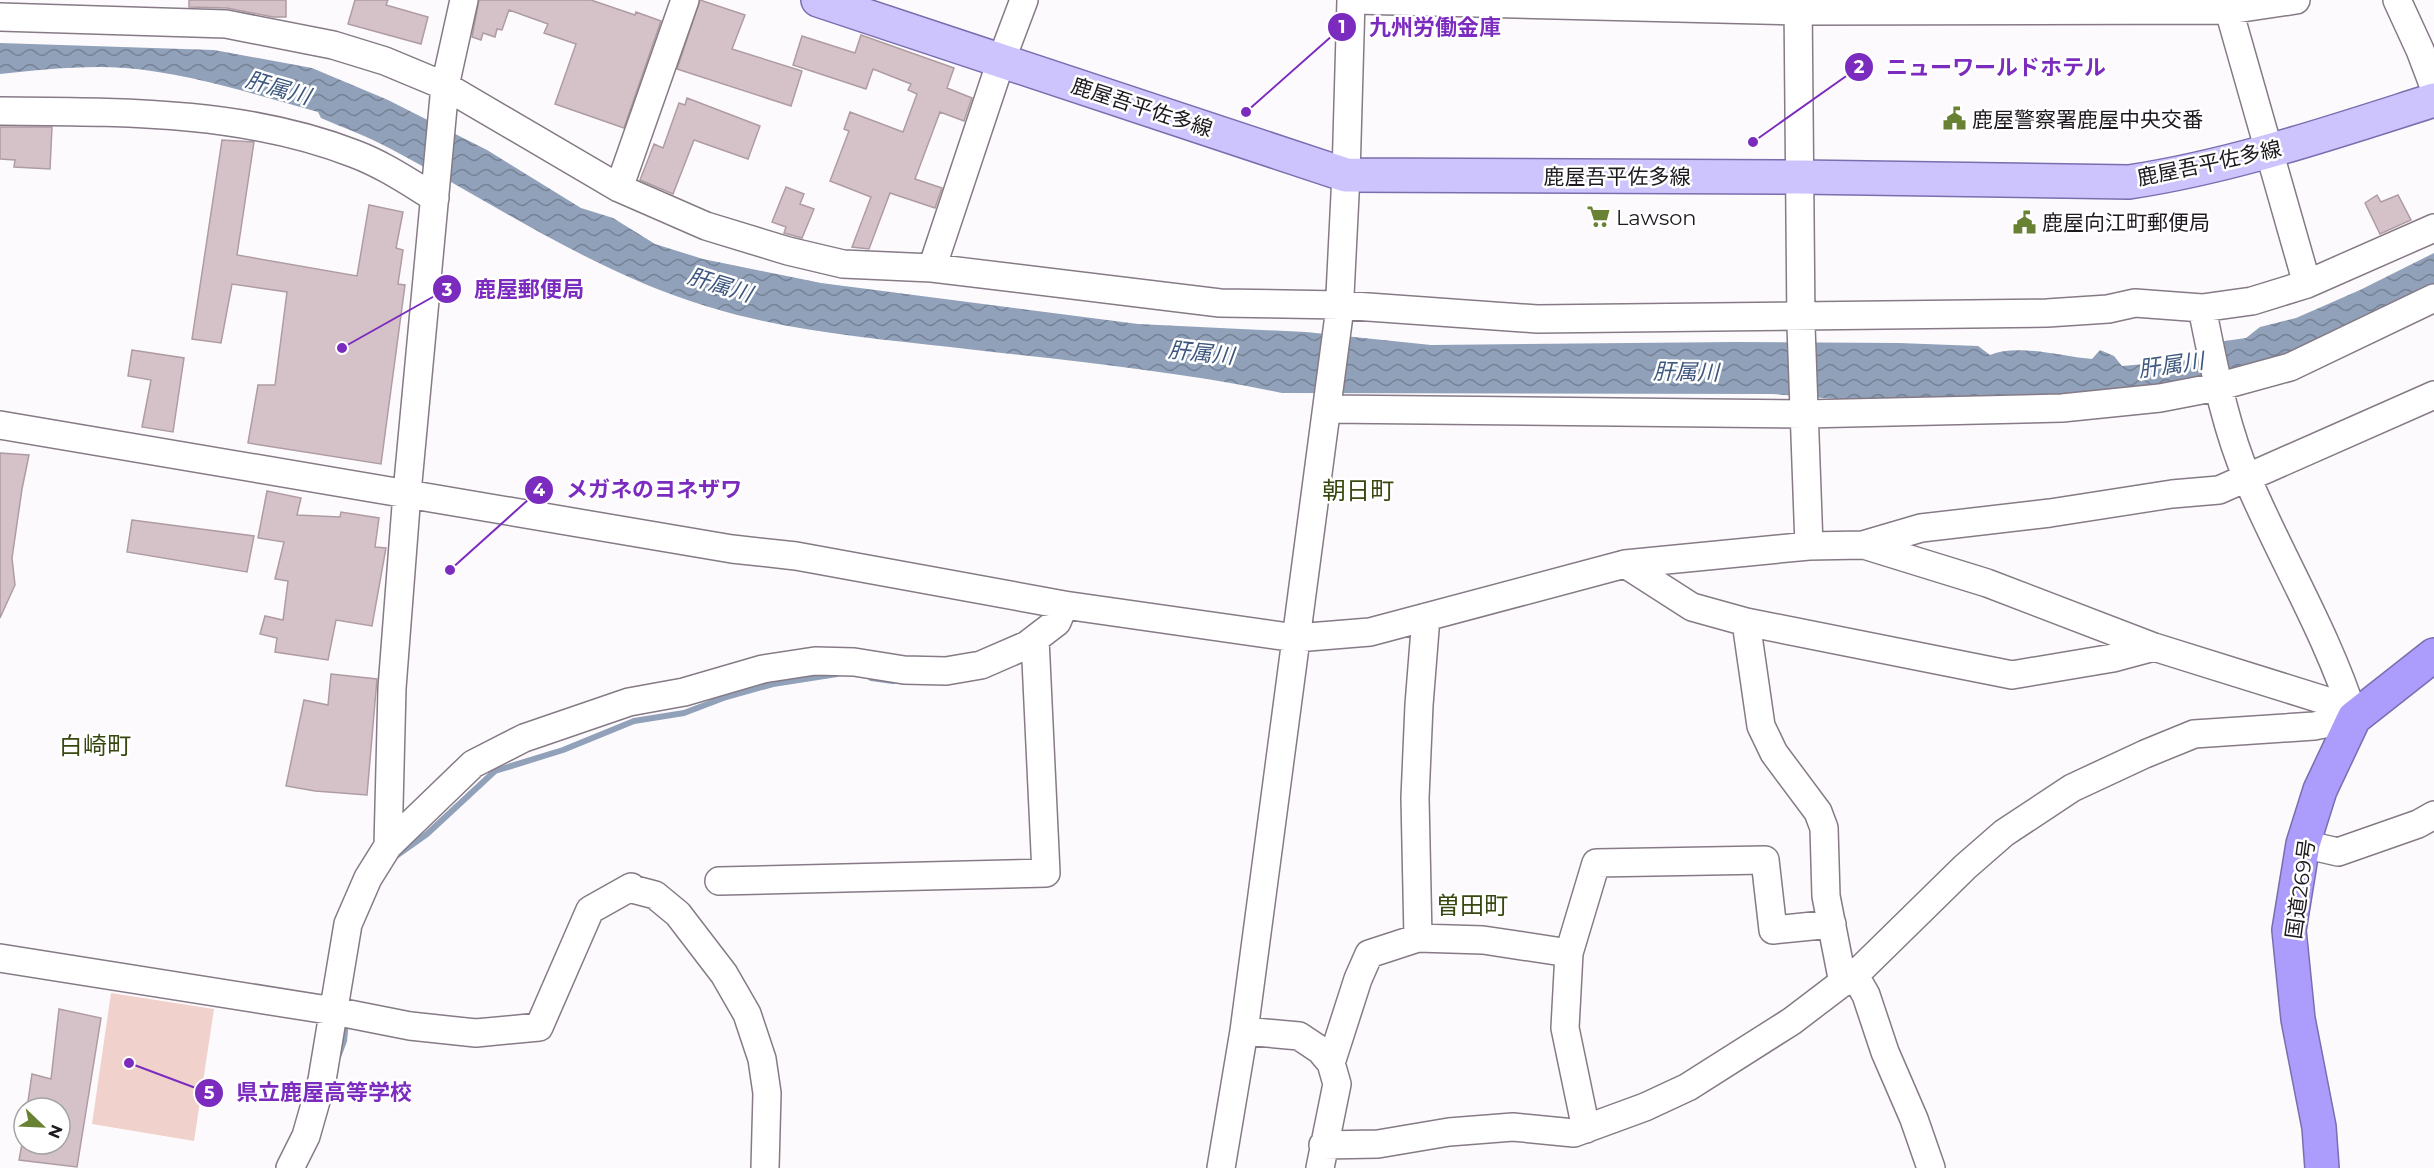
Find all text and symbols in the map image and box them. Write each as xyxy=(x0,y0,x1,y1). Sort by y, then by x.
callout: 九州労働金庫 xyxy=(1327,7,1513,47)
text: 九州労働金庫 xyxy=(1369,14,1501,41)
text: 1 xyxy=(1338,16,1346,38)
callout: ニューワールドホテル xyxy=(1844,47,2118,87)
text: ニューワールドホテル xyxy=(1886,54,2106,81)
text: 2 xyxy=(1854,56,1865,78)
water label: 肝属川 xyxy=(243,66,315,111)
street label: 鹿屋吾平佐多線 xyxy=(1068,72,1216,142)
public building icon: 鹿屋警察署鹿屋中央交番 xyxy=(1941,106,1967,132)
place label: 鹿屋警察署鹿屋中央交番 xyxy=(1972,107,2203,132)
street label: 鹿屋吾平佐多線 xyxy=(2135,135,2283,191)
street label: 鹿屋吾平佐多線 xyxy=(1544,164,1691,189)
supermarket icon: Lawson xyxy=(1585,204,1611,230)
place label: Lawson xyxy=(1616,205,1697,230)
public building icon: 鹿屋向江町郵便局 xyxy=(2011,209,2037,235)
place label: 鹿屋向江町郵便局 xyxy=(2042,210,2210,235)
water label: 肝属川 xyxy=(684,262,757,308)
callout: 鹿屋郵便局 xyxy=(432,269,596,309)
text: 鹿屋郵便局 xyxy=(474,276,584,303)
text: 3 xyxy=(441,279,453,301)
water label: 肝属川 xyxy=(1167,336,1237,370)
water label: 肝属川 xyxy=(2136,347,2208,383)
water label: 肝属川 xyxy=(1653,358,1721,386)
callout: メガネのヨネザワ xyxy=(524,470,754,510)
text: メガネのヨネザワ xyxy=(566,476,742,503)
district label: 朝日町 xyxy=(1322,476,1394,505)
text: 4 xyxy=(533,479,546,501)
district label: 白崎町 xyxy=(59,731,131,760)
street label: 国道269号 xyxy=(2281,838,2319,940)
district label: 曽田町 xyxy=(1436,891,1508,920)
callout: 県立鹿屋高等学校 xyxy=(194,1073,424,1113)
text: 県立鹿屋高等学校 xyxy=(236,1079,412,1106)
text: 5 xyxy=(204,1082,215,1104)
north arrow xyxy=(12,1096,72,1156)
text: N xyxy=(44,1122,67,1141)

